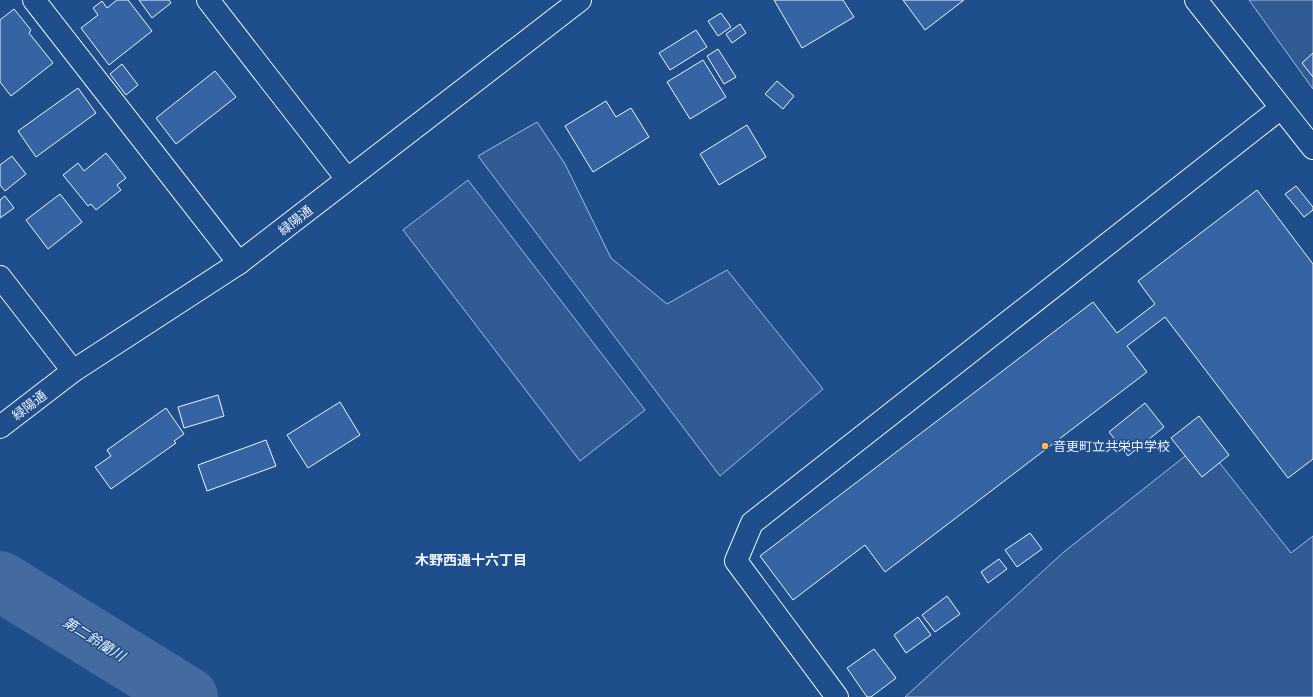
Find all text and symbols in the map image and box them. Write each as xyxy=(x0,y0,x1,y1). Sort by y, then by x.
street label: 緑陽通 xyxy=(274,201,316,239)
street label: 緑陽通 xyxy=(8,386,50,424)
place label: 音更町立共栄中学校 xyxy=(1053,437,1170,455)
marker: 音更町立共栄中学校 xyxy=(1040,441,1050,451)
district label: 木野西通十六丁目 xyxy=(415,550,527,569)
water label: 第二鈴蘭川 xyxy=(60,612,131,666)

